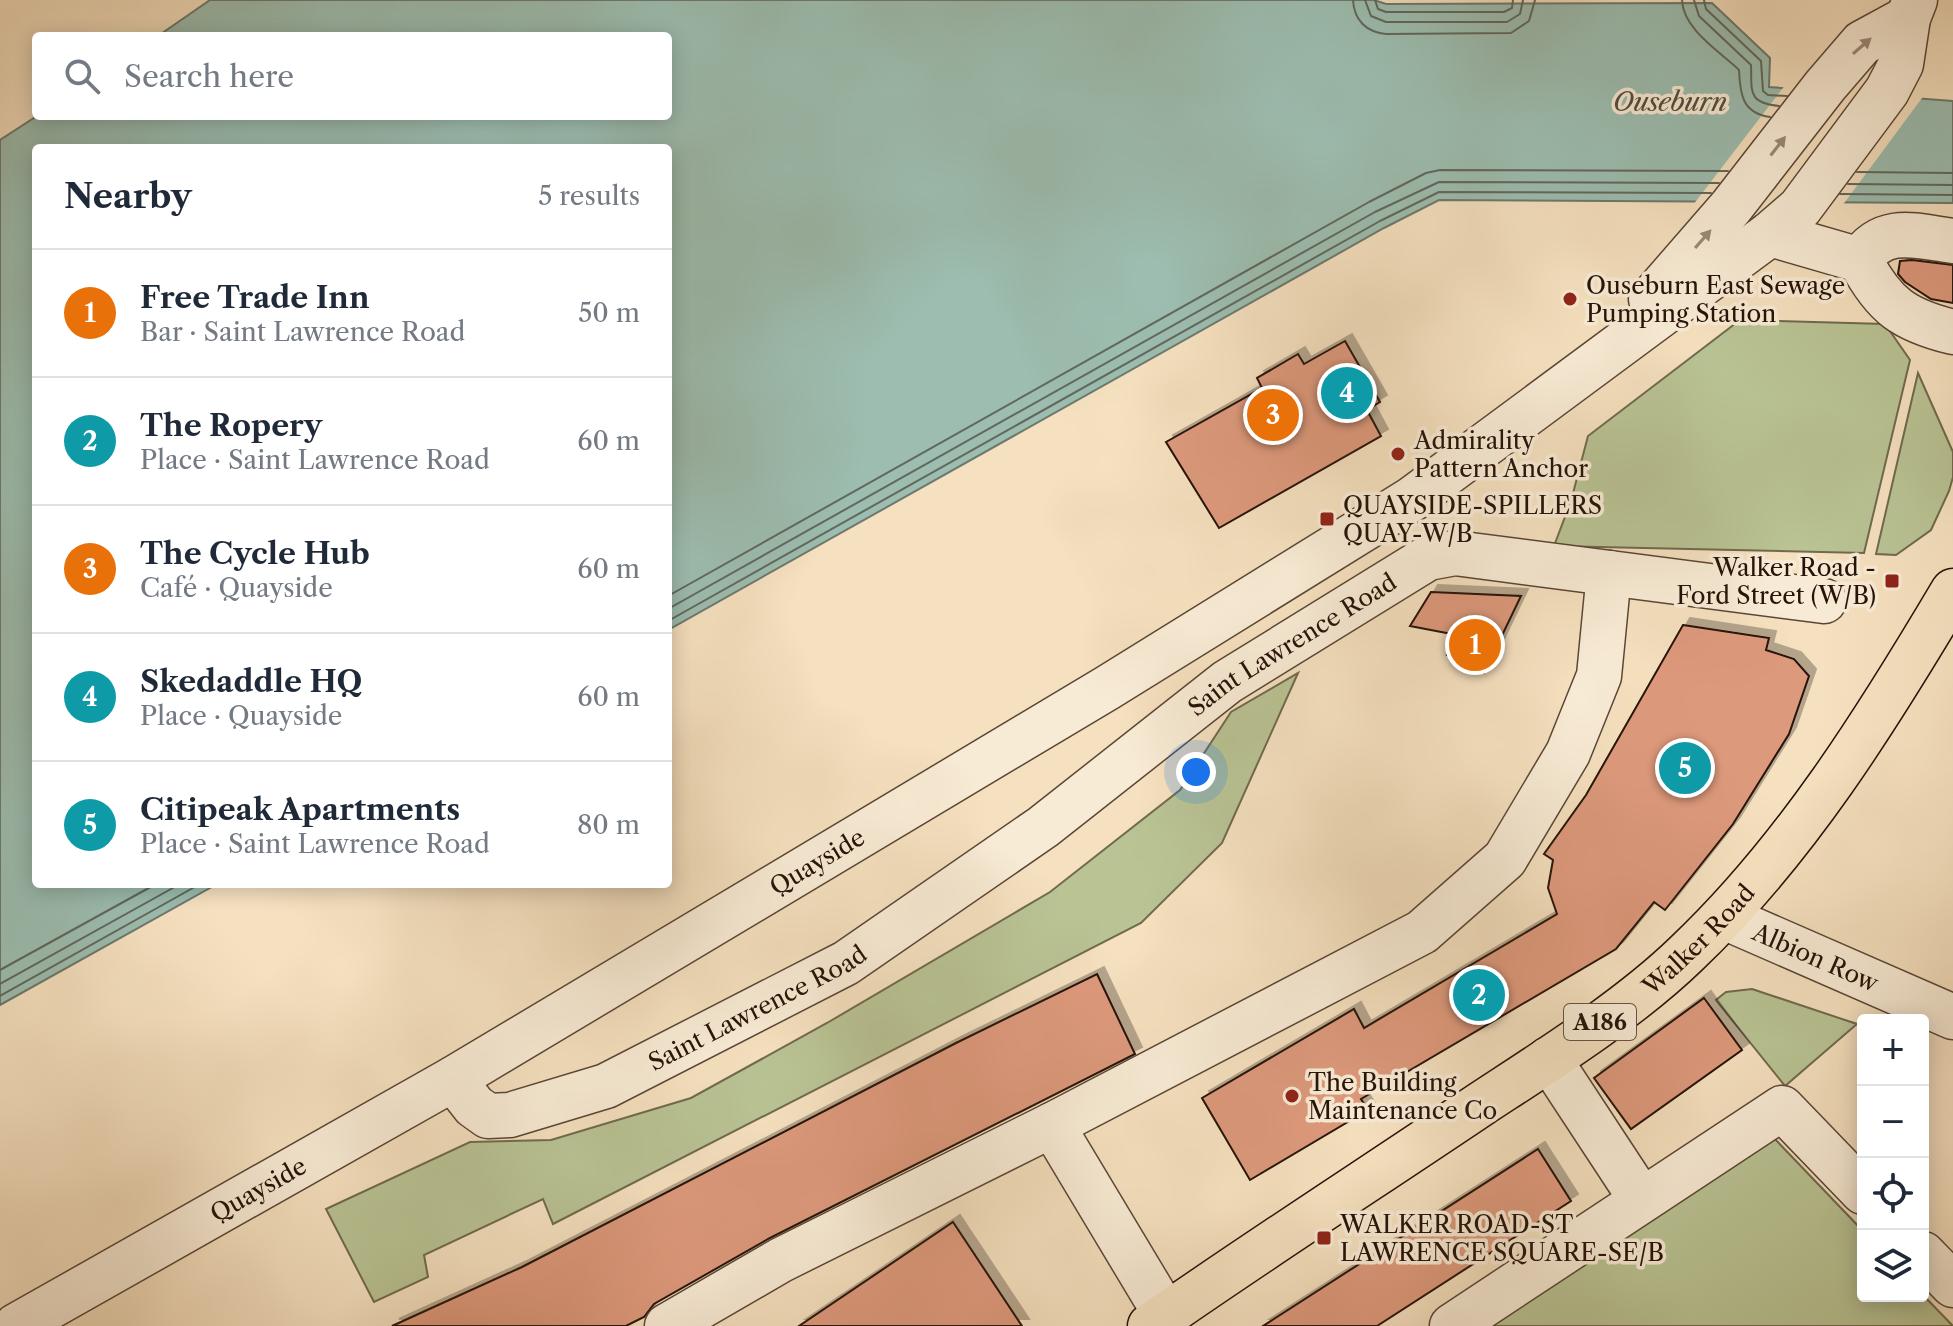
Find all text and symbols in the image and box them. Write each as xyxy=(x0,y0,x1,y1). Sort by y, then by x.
search box xyxy=(32,32,672,120)
one-way arrow xyxy=(1852,37,1872,55)
icon: search xyxy=(60,54,104,98)
text: Search here xyxy=(124,58,294,95)
water label: Ouseburn xyxy=(1613,86,1727,118)
one-way arrow xyxy=(1769,136,1786,156)
text: Nearby xyxy=(64,175,192,217)
text: 5 results xyxy=(538,180,640,212)
one-way arrow xyxy=(1694,230,1711,250)
place label: Ouseburn East Sewage Pumping Station xyxy=(1586,271,1845,328)
text: Free Trade Inn xyxy=(140,279,369,316)
marker: Ouseburn East Sewage Pumping Station xyxy=(1561,290,1579,308)
text: 1 xyxy=(84,297,96,329)
text: 50 m xyxy=(578,297,640,329)
text: Bar · Saint Lawrence Road xyxy=(140,316,465,348)
pin: 4 xyxy=(1321,363,1373,423)
pin: 3 xyxy=(1247,385,1299,445)
text: The Ropery xyxy=(140,407,322,444)
text: 2 xyxy=(82,425,98,457)
text: 60 m xyxy=(577,425,640,457)
place label: Admirality Pattern Anchor xyxy=(1413,426,1588,483)
text: Place · Saint Lawrence Road xyxy=(140,444,490,476)
marker: Admirality Pattern Anchor xyxy=(1389,445,1407,463)
place label: QUAYSIDE-SPILLERS QUAY-W/B xyxy=(1343,491,1602,548)
marker: QUAYSIDE-SPILLERS QUAY-W/B xyxy=(1318,510,1336,528)
text: The Cycle Hub xyxy=(140,535,370,572)
text: 3 xyxy=(83,553,97,585)
text: 60 m xyxy=(577,553,640,585)
place label: Walker Road - Ford Street (W/B) xyxy=(1676,553,1876,610)
street label: Saint Lawrence Road xyxy=(1182,567,1402,722)
text: Café · Quayside xyxy=(140,572,333,604)
marker: Walker Road - Ford Street (W/B) xyxy=(1883,572,1901,590)
pin: 1 xyxy=(1449,615,1501,675)
text: Skedaddle HQ xyxy=(140,663,362,700)
text: 4 xyxy=(82,681,98,713)
text: 60 m xyxy=(577,681,640,713)
text: Place · Quayside xyxy=(140,700,342,732)
pin: 5 xyxy=(1659,738,1711,798)
your location xyxy=(1176,752,1216,792)
text: Citipeak Apartments xyxy=(140,791,460,828)
text: 5 xyxy=(83,809,97,841)
text: 80 m xyxy=(577,809,640,841)
street label: Quayside xyxy=(764,822,870,901)
text: Place · Saint Lawrence Road xyxy=(140,828,490,860)
street label: Walker Road xyxy=(1636,878,1761,1001)
street label: Albion Row xyxy=(1747,916,1884,998)
street label: Saint Lawrence Road xyxy=(643,939,872,1076)
pin: 2 xyxy=(1453,965,1505,1025)
road number: A186 xyxy=(1564,1004,1636,1040)
map controls xyxy=(1857,1014,1929,1302)
button: + xyxy=(1857,1014,1929,1086)
place label: The Building Maintenance Co xyxy=(1308,1068,1497,1125)
button: − xyxy=(1857,1086,1929,1158)
marker: The Building Maintenance Co xyxy=(1283,1087,1301,1105)
street label: Quayside xyxy=(205,1151,311,1228)
button: locate xyxy=(1857,1158,1929,1230)
place label: WALKER ROAD-ST LAWRENCE SQUARE-SE/B xyxy=(1339,1210,1664,1267)
marker: WALKER ROAD-ST LAWRENCE SQUARE-SE/B xyxy=(1315,1229,1333,1247)
button: layers xyxy=(1857,1230,1929,1302)

